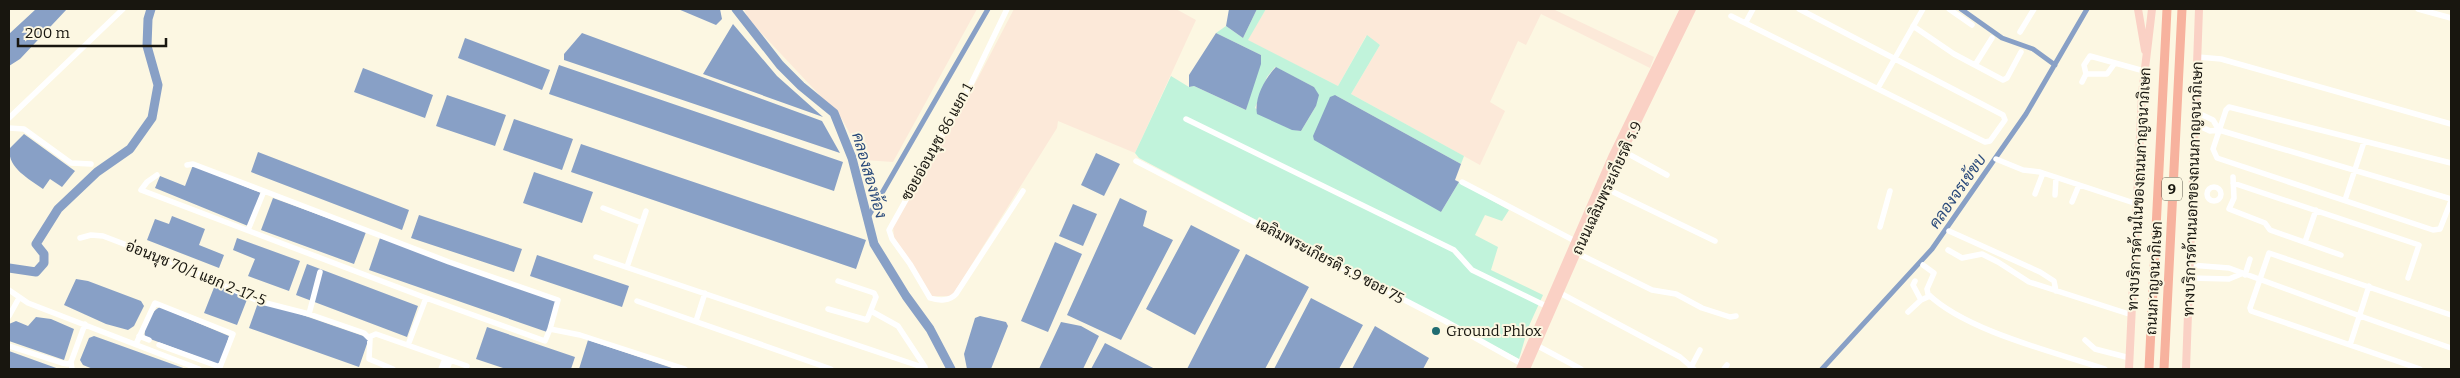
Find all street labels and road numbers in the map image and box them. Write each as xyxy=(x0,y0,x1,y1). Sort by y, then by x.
street label: ทางบริการด้านนอกของถนนกาญจนาภิเษก xyxy=(2179,61,2206,317)
street label: ทางบริการด้านในของถนนกาญจนาภิเษก xyxy=(2124,67,2154,311)
street label: ซอยอ่อนนุช 86 แยก 1 xyxy=(896,80,978,205)
street label: ถนนเฉลิมพระเกียรติ ร.9 xyxy=(1567,118,1646,258)
road number: 9 xyxy=(2162,178,2182,200)
street label: เฉลิมพระเกียรติ ร.9 ซอย 75 xyxy=(1253,213,1408,308)
street label: ถนนกาญจนาภิเษก xyxy=(2142,221,2166,335)
street label: อ่อนนุช 70/1 แยก 2-17-5 xyxy=(122,236,269,311)

